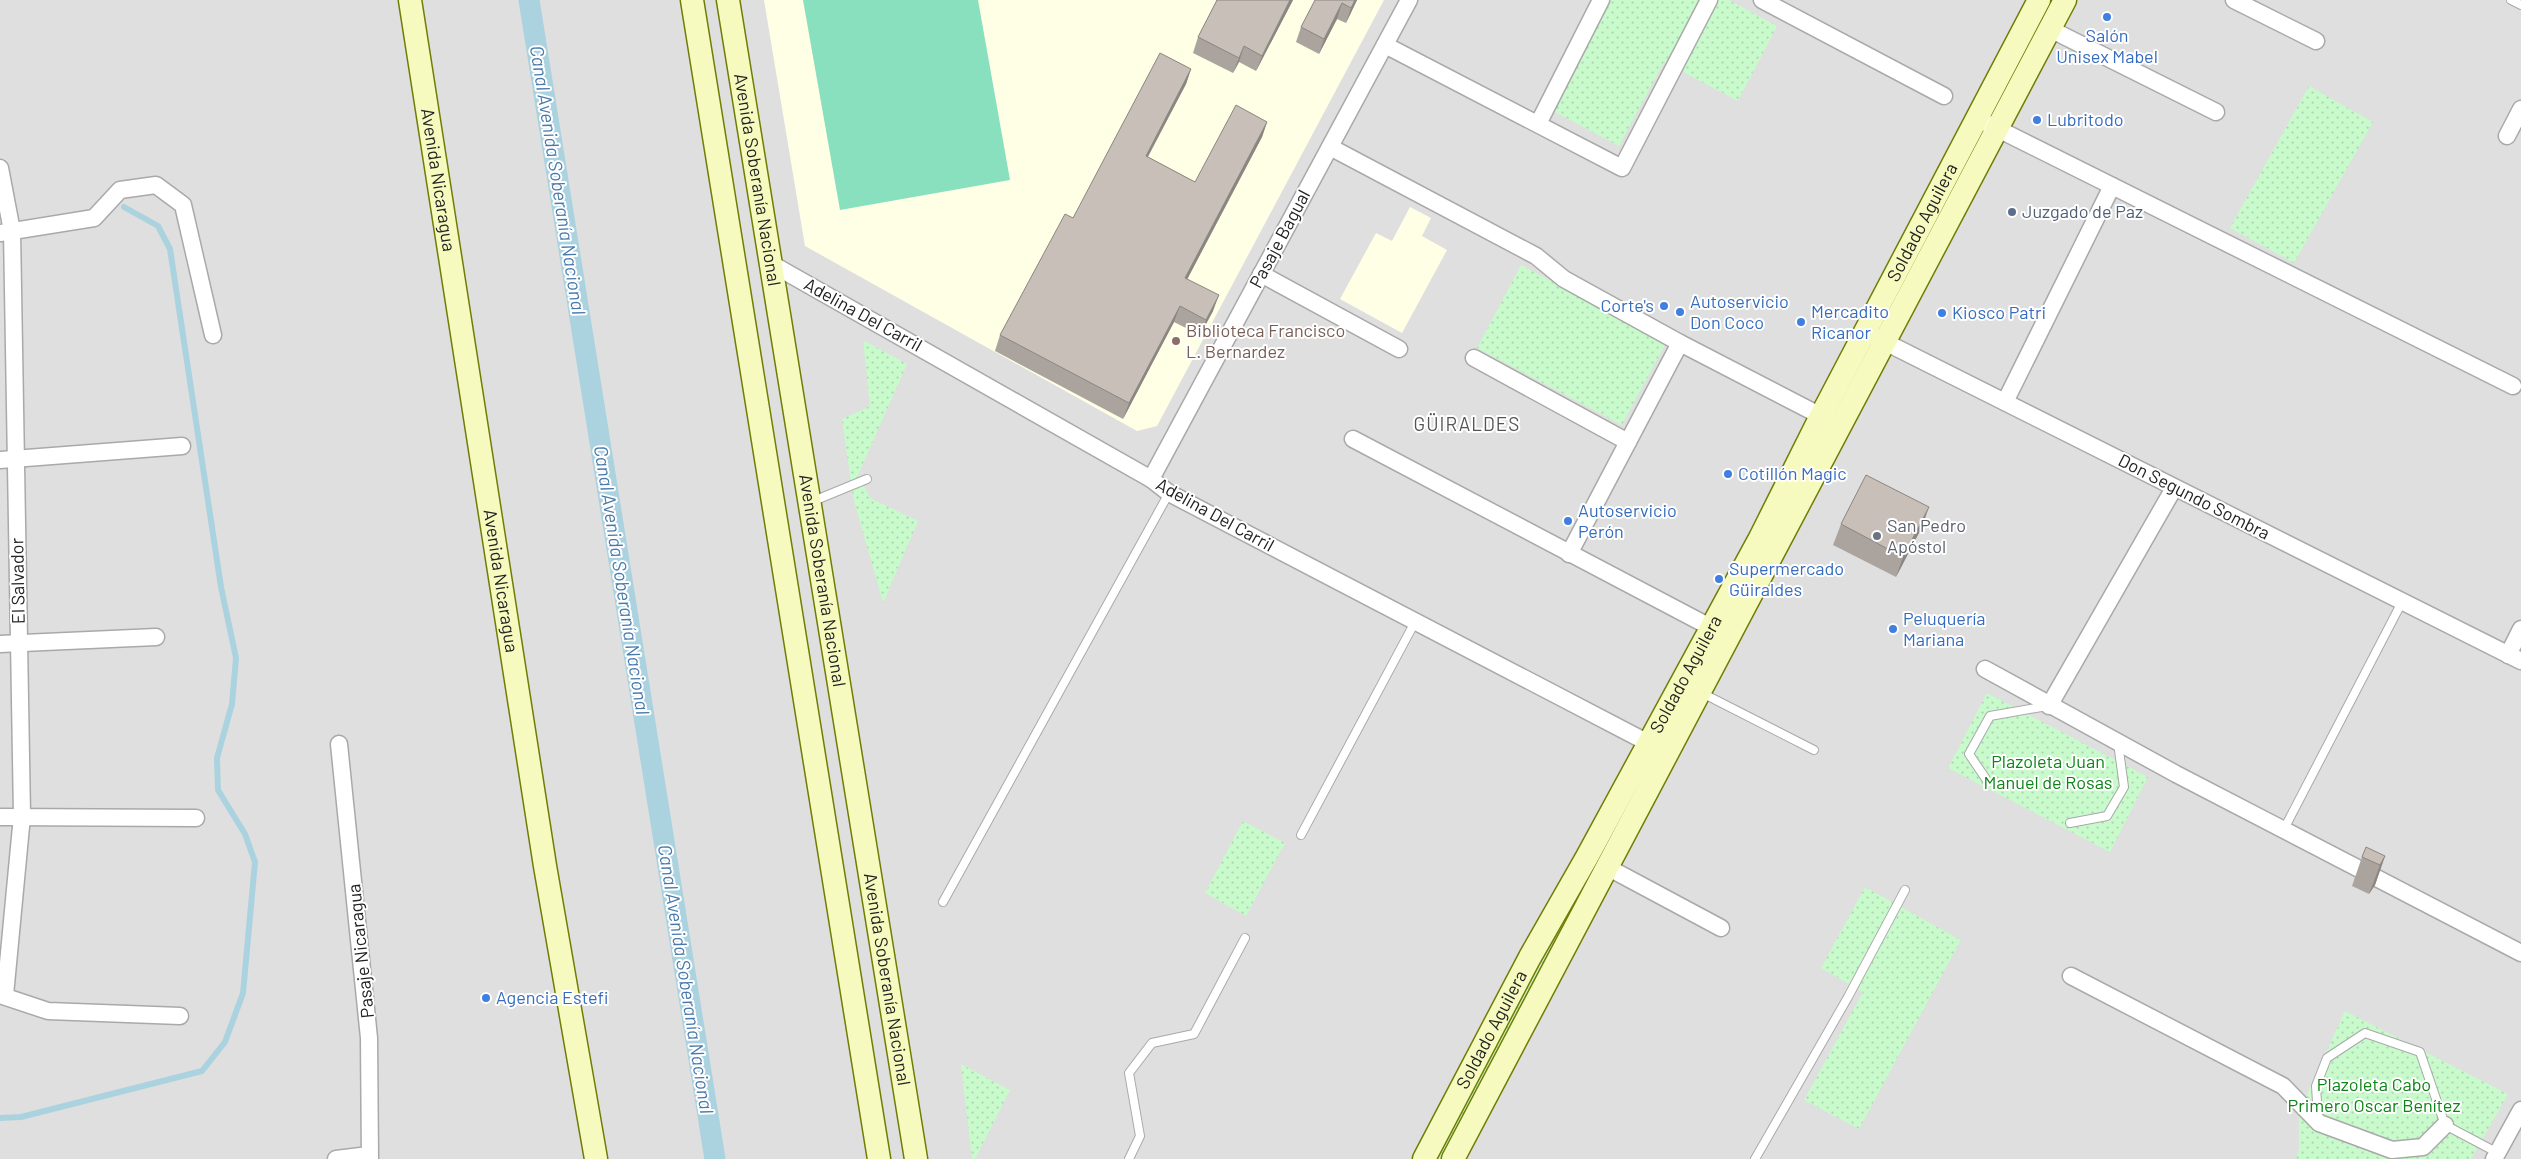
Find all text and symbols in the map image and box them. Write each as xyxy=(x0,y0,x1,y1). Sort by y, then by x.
marker: Salón Unisex Mabel xyxy=(2101,11,2113,23)
place label: Salón Unisex Mabel xyxy=(2056,24,2158,67)
water label: Canal Avenida Soberanía Nacional xyxy=(526,44,591,317)
street label: Avenida Soberanía Nacional xyxy=(730,72,786,287)
street label: Avenida Nicaragua xyxy=(417,106,461,253)
place label: Lubritodo xyxy=(2047,108,2124,130)
marker: Lubritodo xyxy=(2031,114,2043,126)
street label: Soldado Aguilera xyxy=(1881,159,1962,285)
street label: Pasaje Bagual xyxy=(1244,186,1314,291)
place label: Juzgado de Paz xyxy=(2022,200,2143,222)
marker: Juzgado de Paz xyxy=(2006,206,2018,218)
street label: Adelina Del Carril xyxy=(801,273,926,356)
place label: Autoservicio Don Coco xyxy=(1690,290,1789,333)
place label: Corte's xyxy=(1600,294,1654,316)
marker: Corte's xyxy=(1658,300,1670,312)
place label: Mercadito Ricanor xyxy=(1811,300,1889,343)
place label: Kiosco Patri xyxy=(1952,301,2046,323)
marker: Autoservicio Don Coco xyxy=(1674,306,1686,318)
marker: Kiosco Patri xyxy=(1936,307,1948,319)
marker: Mercadito Ricanor xyxy=(1795,316,1807,328)
place label: Biblioteca Francisco L. Bernardez xyxy=(1186,319,1345,362)
marker: Biblioteca Francisco L. Bernardez xyxy=(1170,335,1182,347)
district label: GÜIRALDES xyxy=(1414,412,1520,435)
water label: Canal Avenida Soberanía Nacional xyxy=(590,444,655,717)
street label: Don Segundo Sombra xyxy=(2115,448,2274,544)
place label: Cotillón Magic xyxy=(1738,462,1847,484)
marker: Cotillón Magic xyxy=(1722,468,1734,480)
street label: Avenida Soberanía Nacional xyxy=(795,472,851,688)
street label: Adelina Del Carril xyxy=(1153,473,1278,556)
place label: Autoservicio Perón xyxy=(1578,499,1677,542)
street label: Avenida Nicaragua xyxy=(480,508,524,654)
place label: San Pedro Apóstol xyxy=(1887,514,1966,557)
marker: Autoservicio Perón xyxy=(1562,515,1574,527)
marker: San Pedro Apóstol xyxy=(1871,530,1883,542)
street label: El Salvador xyxy=(5,537,29,624)
place label: Supermercado Güiraldes xyxy=(1729,557,1844,600)
marker: Supermercado Güiraldes xyxy=(1713,573,1725,585)
place label: Peluquería Mariana xyxy=(1903,607,1985,650)
street label: Soldado Aguilera xyxy=(1644,611,1726,737)
marker: Peluquería Mariana xyxy=(1887,623,1899,635)
park label: Plazoleta Juan Manuel de Rosas xyxy=(1983,750,2113,793)
water label: Canal Avenida Soberanía Nacional xyxy=(654,843,719,1116)
street label: Avenida Soberanía Nacional xyxy=(860,871,916,1087)
street label: Pasaje Nicaragua xyxy=(342,883,378,1019)
street label: Soldado Aguilera xyxy=(1451,966,1531,1092)
place label: Agencia Estefi xyxy=(496,986,609,1008)
marker: Agencia Estefi xyxy=(480,992,492,1004)
park label: Plazoleta Cabo Primero Oscar Benítez xyxy=(2288,1073,2460,1116)

